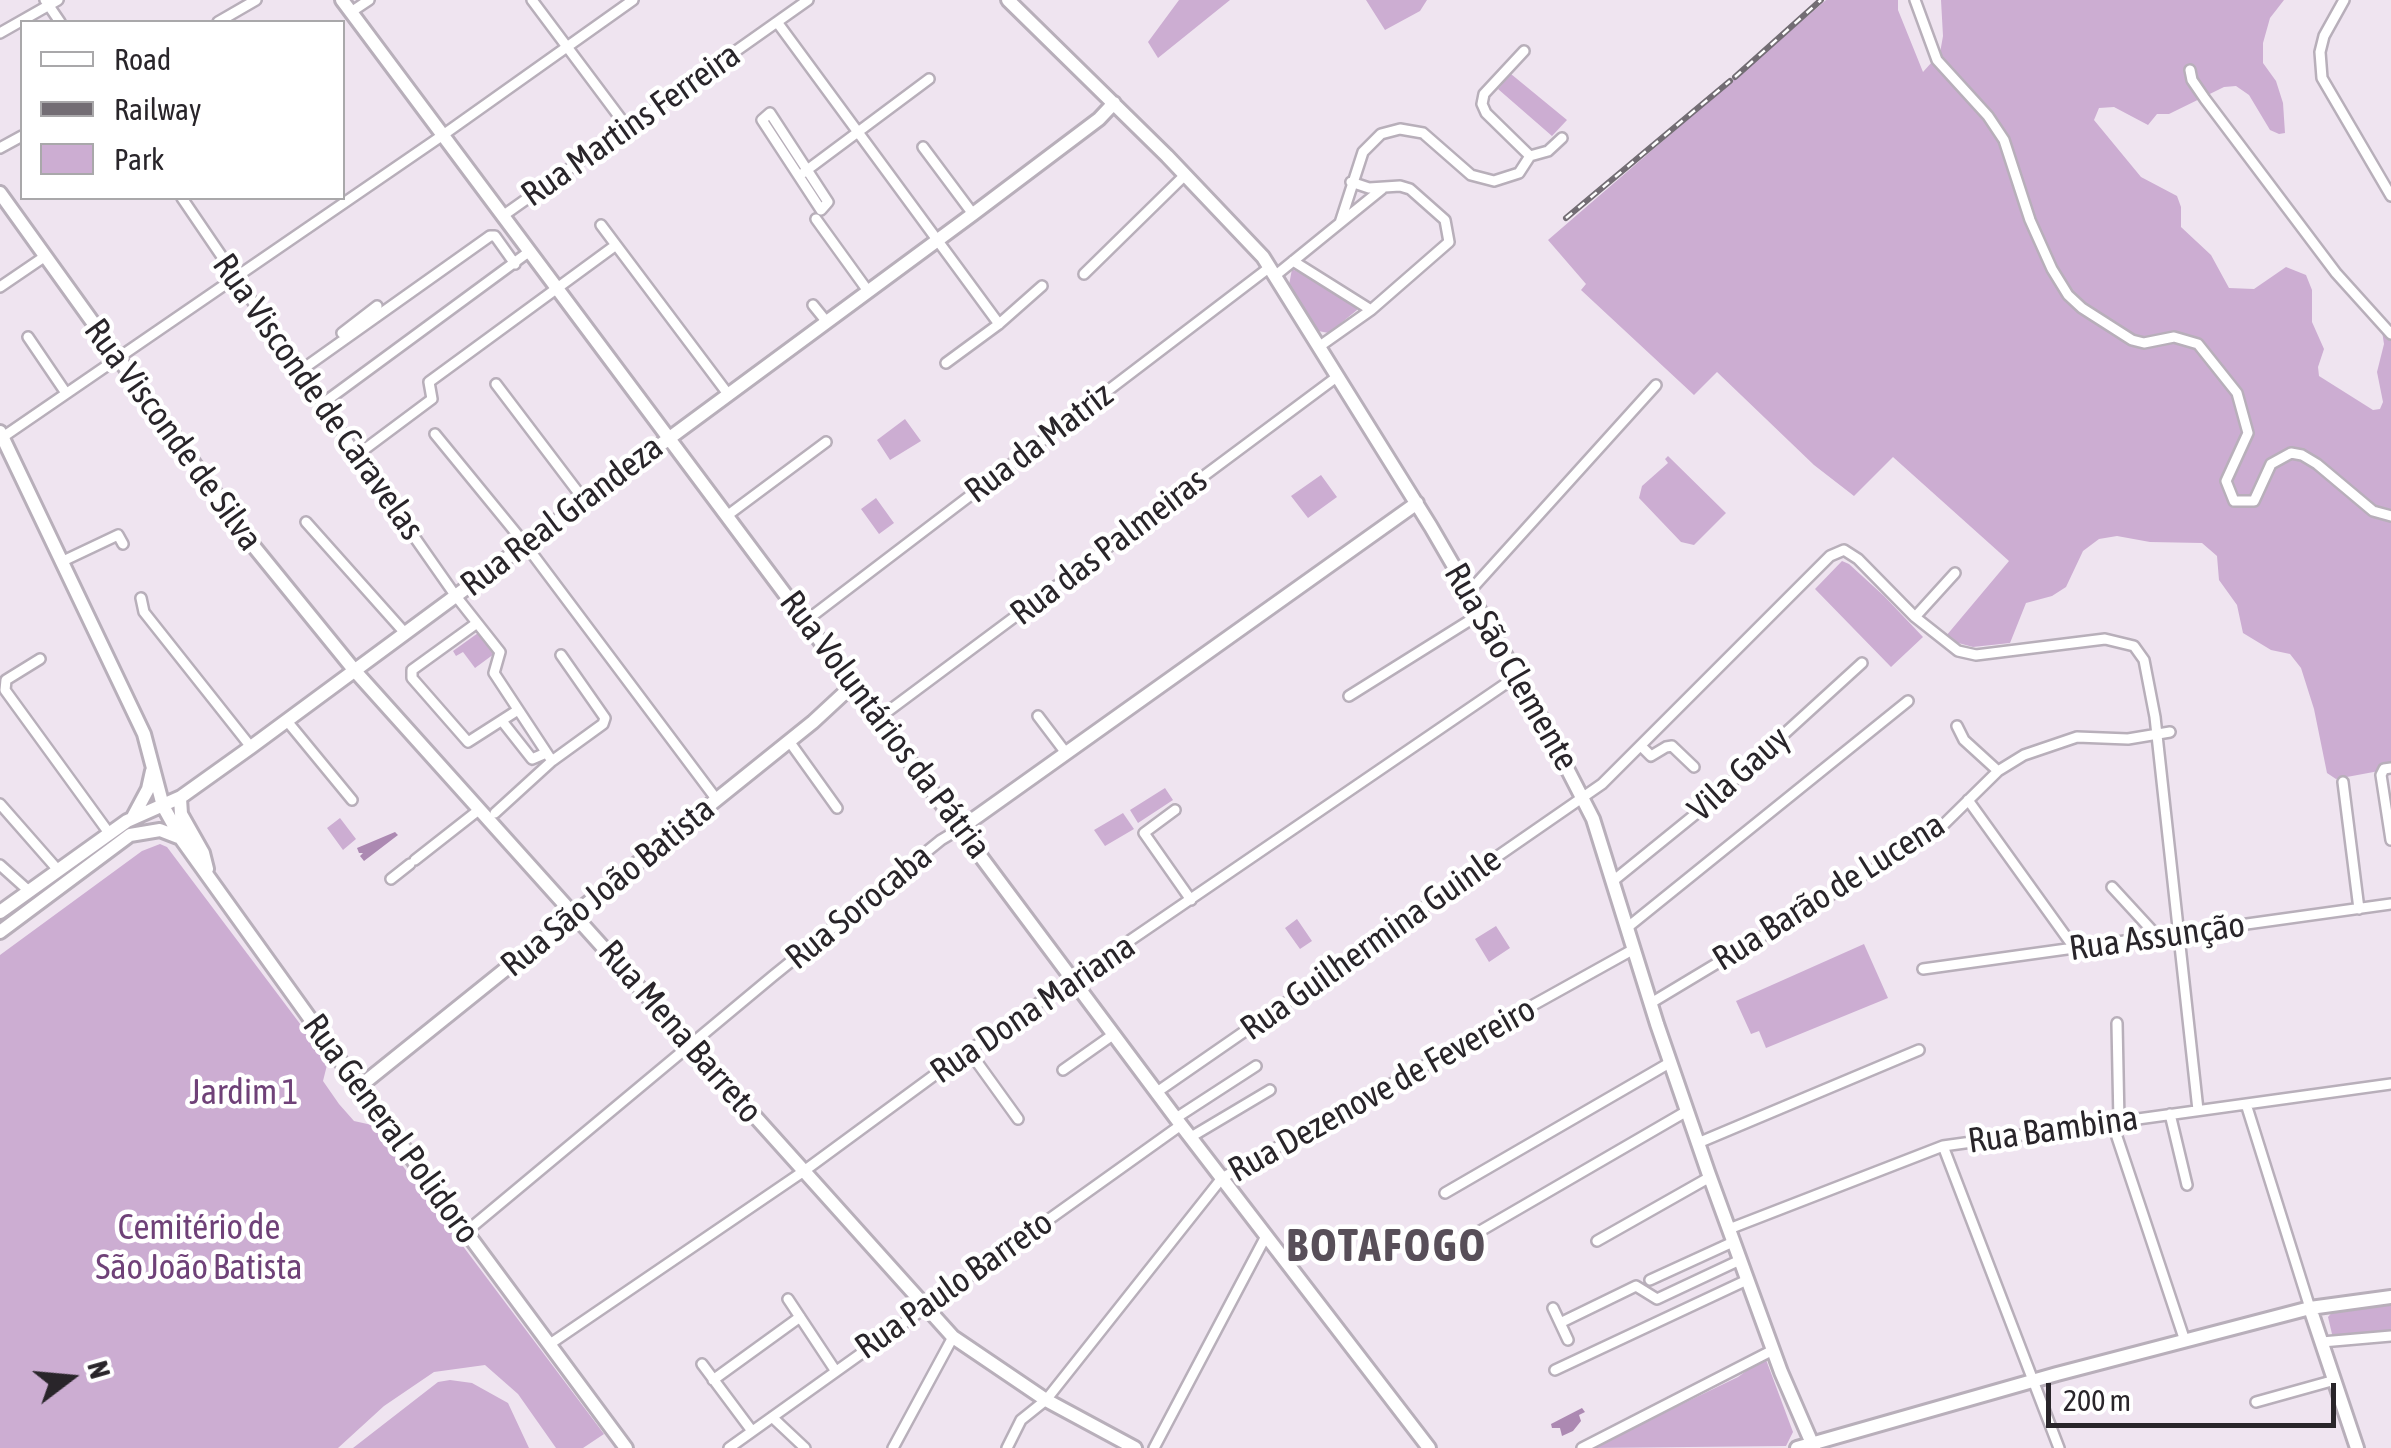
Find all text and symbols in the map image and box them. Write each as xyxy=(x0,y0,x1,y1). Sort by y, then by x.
legend xyxy=(20,20,345,200)
street label: Rua Martins Ferreira xyxy=(514,34,748,216)
text: Road xyxy=(114,42,171,76)
text: Railway xyxy=(114,92,201,126)
text: Park xyxy=(114,142,164,176)
street label: Rua Visconde de Caravelas xyxy=(203,246,433,548)
street label: Rua Visconde de Silva xyxy=(75,311,271,559)
street label: Rua da Matriz xyxy=(957,374,1121,512)
street label: Rua Real Grandeza xyxy=(453,426,671,606)
street label: Rua das Palmeiras xyxy=(1003,460,1215,634)
street label: Rua São Clemente xyxy=(1435,556,1587,778)
street label: Rua Voluntários da Pátria xyxy=(771,583,999,867)
street label: Vila Gauy xyxy=(1680,718,1798,830)
street label: Rua São João Batista xyxy=(493,788,723,986)
street label: Rua Barão de Lucena xyxy=(1705,804,1953,980)
street label: Rua Sorocaba xyxy=(778,835,940,979)
street label: Rua Guilhermina Guinle xyxy=(1233,838,1509,1050)
street label: Rua Assunção xyxy=(2066,904,2248,970)
street label: Rua Dona Mariana xyxy=(923,925,1143,1093)
street label: Rua Mena Barreto xyxy=(589,932,771,1132)
street label: Rua Dezenove de Fevereiro xyxy=(1221,988,1543,1192)
street label: Rua General Polidoro xyxy=(294,1006,488,1252)
park label: Jardim 1 xyxy=(190,1072,298,1114)
street label: Rua Bambina xyxy=(1965,1097,2141,1163)
street label: Rua Paulo Barreto xyxy=(847,1202,1061,1368)
park label: Cemitério de São João Batista xyxy=(95,1207,303,1289)
district label: BOTAFOGO xyxy=(1286,1220,1488,1274)
north arrow xyxy=(20,1328,120,1428)
text: N xyxy=(81,1357,116,1382)
scale bar xyxy=(2051,1363,2341,1425)
text: 200 m xyxy=(2063,1383,2131,1417)

